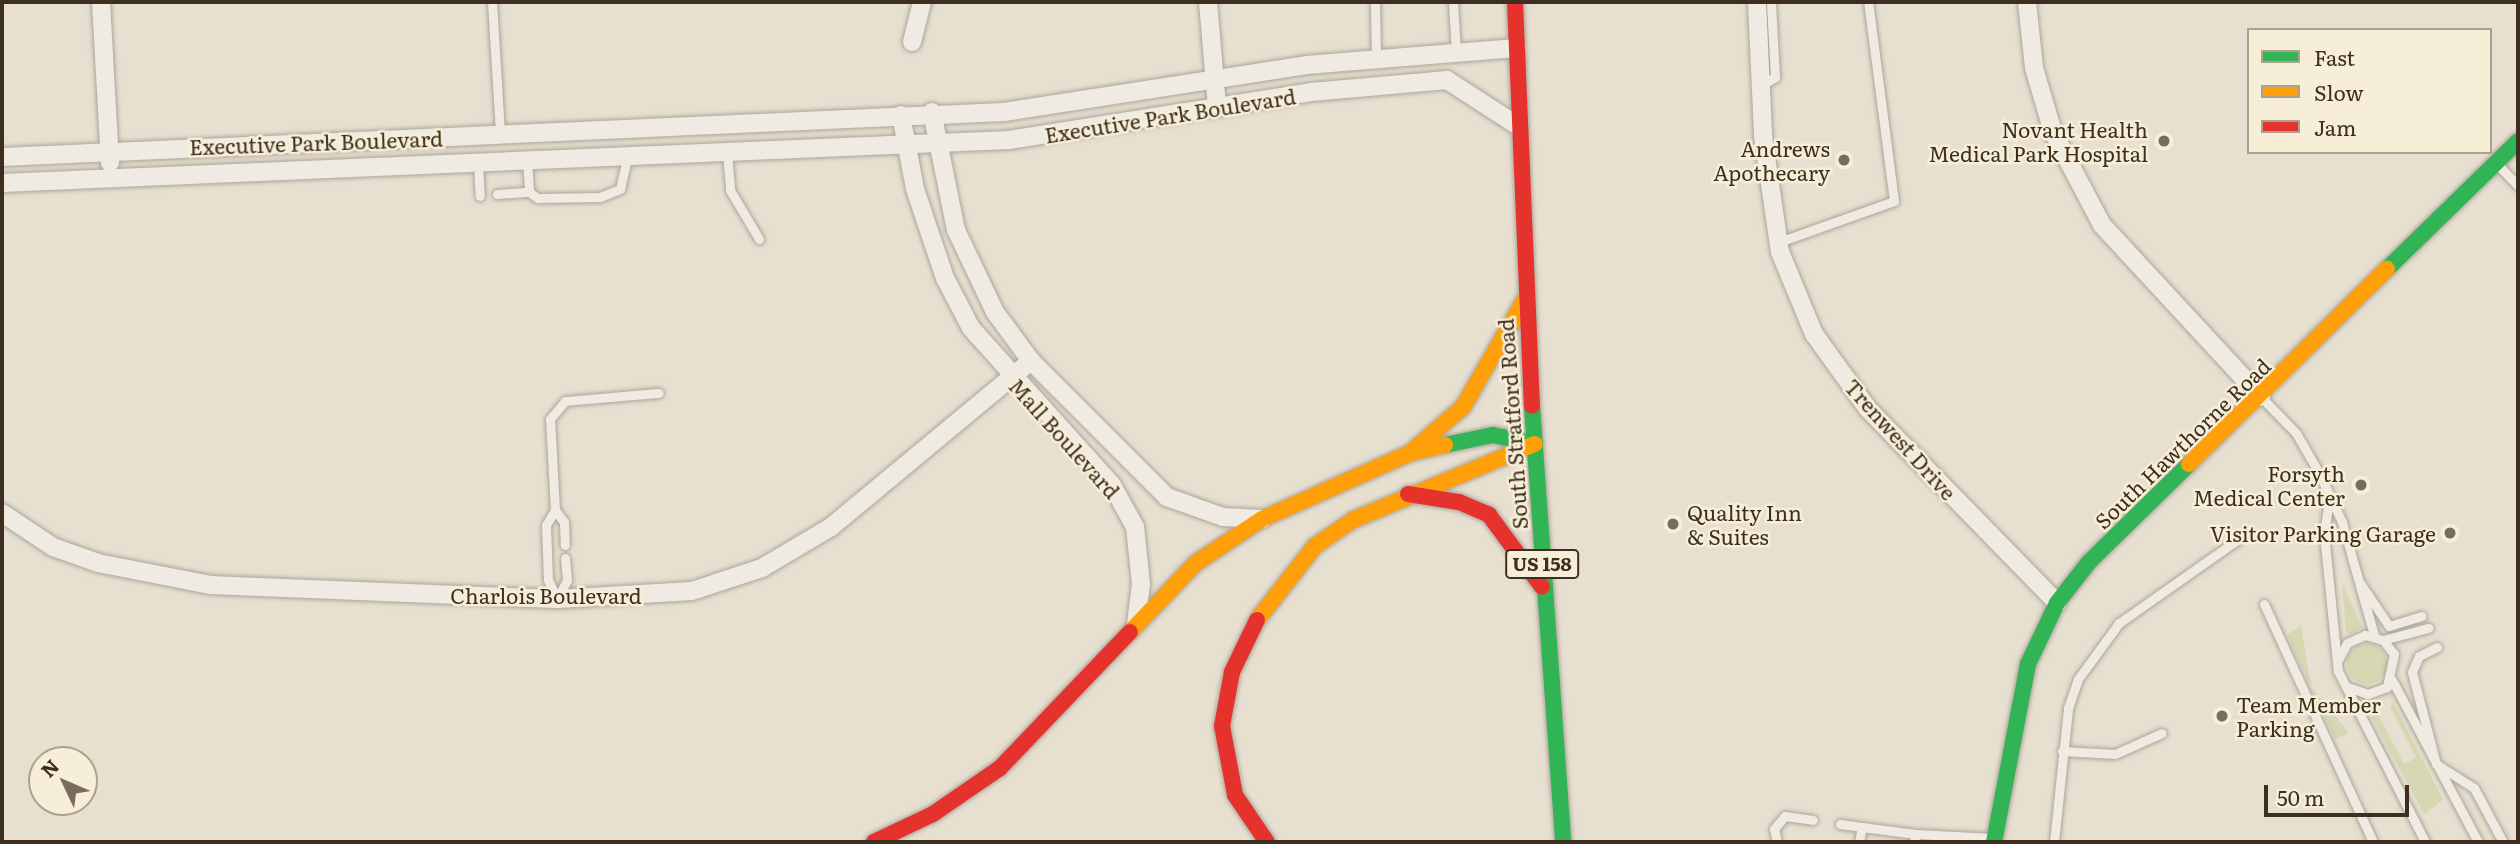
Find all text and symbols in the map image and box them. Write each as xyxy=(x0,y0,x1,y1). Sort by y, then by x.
legend xyxy=(2247,28,2492,154)
text: Fast xyxy=(2314,41,2355,72)
text: Slow xyxy=(2314,76,2364,107)
street label: Executive Park Boulevard xyxy=(1043,83,1297,147)
text: Jam xyxy=(2314,111,2356,142)
place label: Novant Health Medical Park Hospital xyxy=(1928,116,2148,166)
street label: Executive Park Boulevard xyxy=(189,125,443,159)
marker: Novant Health Medical Park Hospital xyxy=(2154,131,2174,151)
place label: Andrews Apothecary xyxy=(1713,135,1830,185)
marker: Andrews Apothecary xyxy=(1836,152,1852,168)
street label: South Stratford Road xyxy=(1492,318,1532,530)
street label: South Hawthorne Road xyxy=(2089,353,2275,533)
street label: Mall Boulevard xyxy=(1005,373,1125,503)
street label: Trenwest Drive xyxy=(1840,373,1962,505)
place label: Forsyth Medical Center xyxy=(2193,460,2345,510)
marker: Forsyth Medical Center xyxy=(2351,475,2371,495)
place label: Quality Inn & Suites xyxy=(1687,499,1802,549)
marker: Quality Inn & Suites xyxy=(1665,516,1681,532)
place label: Visitor Parking Garage xyxy=(2210,520,2436,546)
marker: Visitor Parking Garage xyxy=(2442,525,2458,541)
road number: US 158 xyxy=(1504,548,1580,580)
street label: Charlois Boulevard xyxy=(450,582,642,608)
place label: Team Member Parking xyxy=(2236,691,2381,741)
marker: Team Member Parking xyxy=(2214,708,2230,724)
north arrow xyxy=(28,746,98,816)
text: N xyxy=(34,752,65,783)
scale bar xyxy=(2268,770,2413,814)
text: 50 m xyxy=(2277,781,2324,812)

